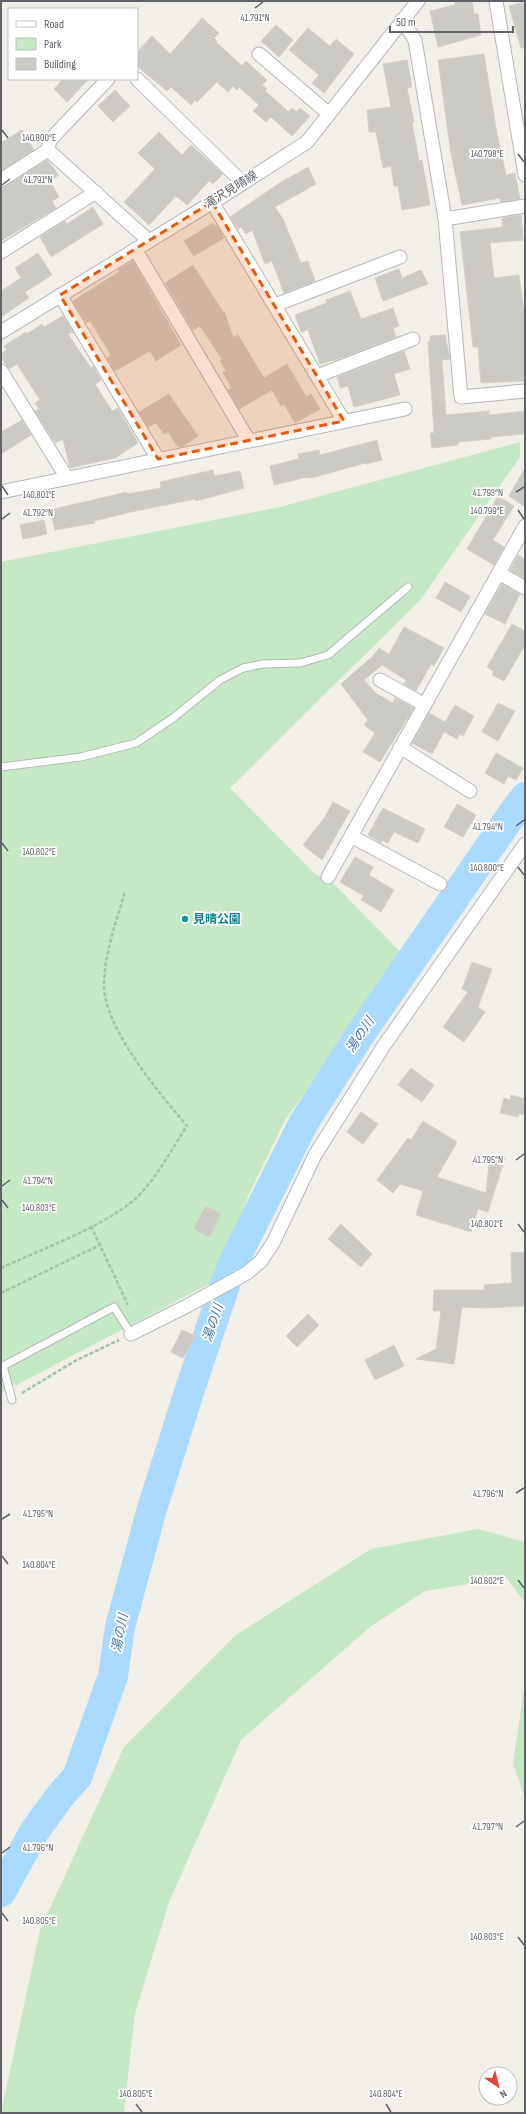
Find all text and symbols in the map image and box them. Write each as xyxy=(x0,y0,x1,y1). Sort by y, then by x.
legend xyxy=(8,8,138,80)
scale bar xyxy=(390,8,513,34)
text: 41.791°N xyxy=(240,12,270,24)
text: 50 m xyxy=(396,15,416,30)
text: Road xyxy=(44,17,64,32)
text: Park xyxy=(44,37,62,52)
text: Building xyxy=(44,57,76,72)
text: 140.800°E xyxy=(22,132,56,144)
text: 140.798°E xyxy=(470,148,504,160)
street label: 滝沢見晴線 xyxy=(202,168,260,212)
text: 41.791°N xyxy=(23,174,53,186)
text: 41.793°N xyxy=(473,487,503,499)
text: 140.801°E xyxy=(23,489,55,501)
text: 140.799°E xyxy=(470,505,504,517)
text: 41.792°N xyxy=(23,507,53,519)
text: 41.794°N xyxy=(473,821,503,833)
text: 140.802°E xyxy=(22,846,56,858)
text: 140.800°E xyxy=(470,862,504,874)
place label: 見晴公園 xyxy=(193,912,241,927)
marker: 見晴公園 xyxy=(180,914,190,924)
water label: 湯の川 xyxy=(342,1013,379,1056)
text: 41.795°N xyxy=(473,1154,503,1166)
text: 41.794°N xyxy=(23,1175,53,1187)
text: 140.803°E xyxy=(22,1202,56,1214)
text: 140.801°E xyxy=(471,1218,503,1230)
water label: 湯の川 xyxy=(199,1300,227,1344)
text: 41.796°N xyxy=(473,1488,503,1500)
text: 41.795°N xyxy=(23,1508,53,1520)
text: 140.804°E xyxy=(22,1559,56,1571)
text: 140.802°E xyxy=(470,1575,504,1587)
water label: 湯の川 xyxy=(108,1610,132,1654)
text: 41.797°N xyxy=(473,1821,503,1833)
text: 41.796°N xyxy=(23,1842,53,1854)
text: 140.805°E xyxy=(22,1915,56,1927)
text: 140.803°E xyxy=(470,1931,504,1943)
north arrow xyxy=(478,2066,518,2106)
text: N xyxy=(497,2087,510,2101)
text: 140.805°E xyxy=(119,2088,153,2100)
text: 140.804°E xyxy=(369,2088,403,2100)

